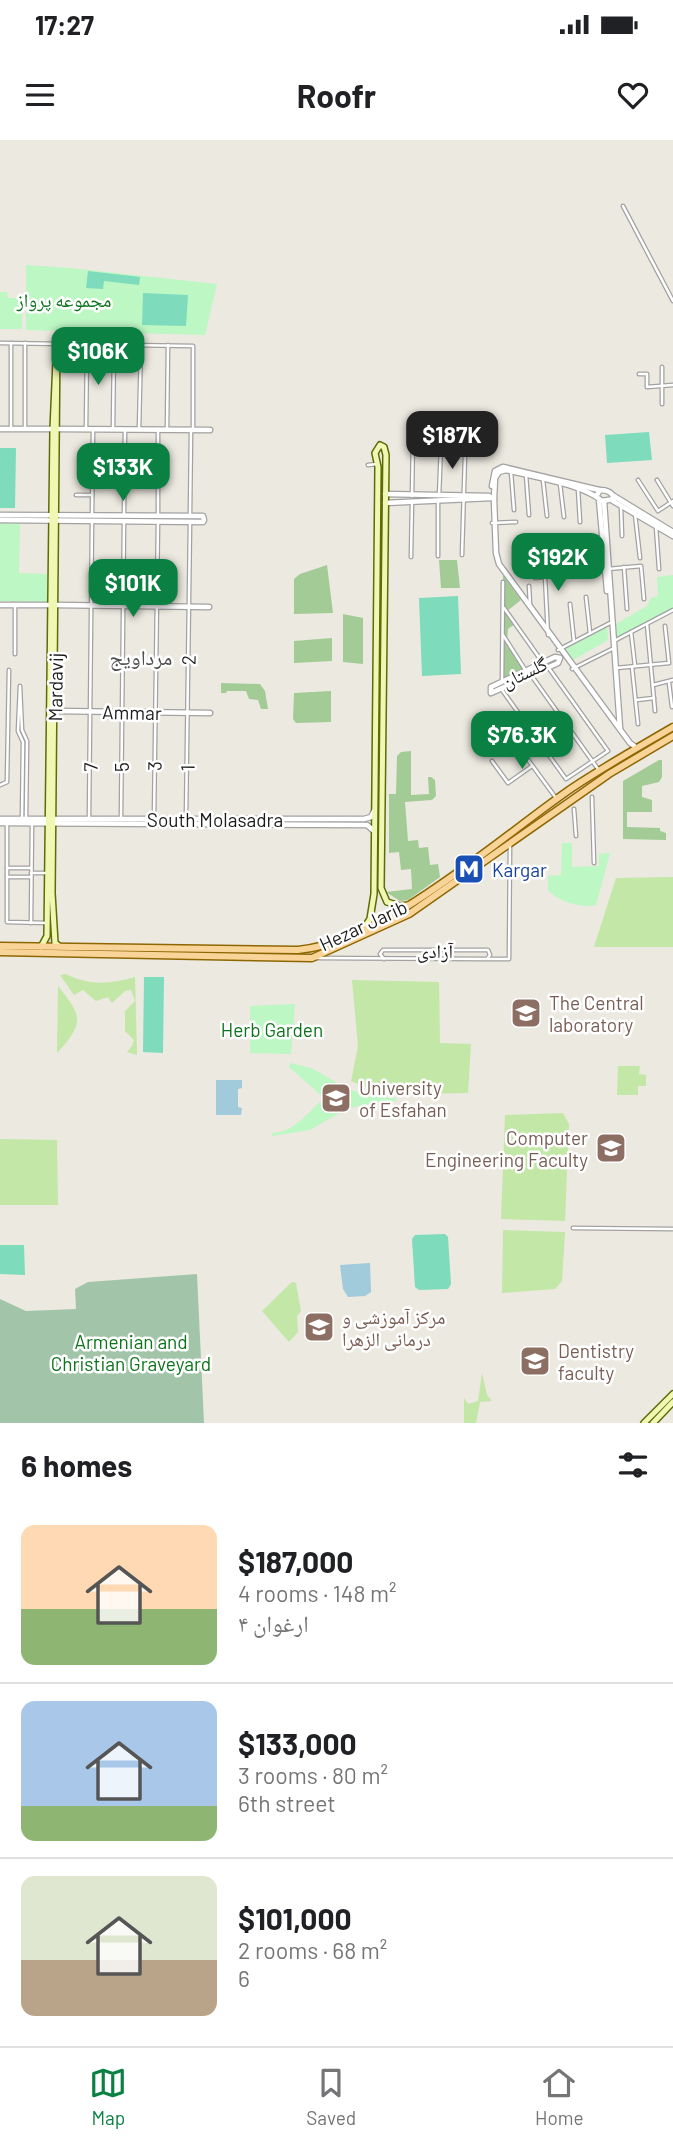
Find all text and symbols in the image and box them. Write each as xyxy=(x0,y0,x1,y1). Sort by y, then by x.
text: 17:27 xyxy=(35,9,94,40)
icon: menu xyxy=(21,76,59,114)
text: Roofr xyxy=(297,76,376,114)
icon: heart xyxy=(614,76,652,114)
park label: مجموعه پرواز xyxy=(16,288,111,312)
pin: $106K xyxy=(49,328,147,387)
text: $106K xyxy=(67,336,129,364)
pin: $187K xyxy=(403,412,501,471)
text: $187K xyxy=(422,420,482,448)
pin: $133K xyxy=(74,444,172,503)
text: $133K xyxy=(93,452,153,480)
pin: $192K xyxy=(509,533,607,593)
text: $192K xyxy=(528,542,588,570)
pin: $101K xyxy=(84,560,182,619)
text: $101K xyxy=(105,568,161,596)
district label: مرداویج xyxy=(110,644,172,671)
street label: گلستان xyxy=(497,651,551,693)
street label: Mardavij xyxy=(43,652,67,722)
street label: 2 xyxy=(176,655,200,665)
street label: Ammar xyxy=(102,700,162,724)
pin: $76.3K xyxy=(465,712,579,771)
text: $76.3K xyxy=(487,720,557,748)
street label: 3 xyxy=(142,761,166,771)
street label: 7 xyxy=(78,762,102,772)
street label: 5 xyxy=(110,762,133,772)
street label: 1 xyxy=(175,764,199,772)
street label: South Molasadra xyxy=(147,808,283,831)
metro station icon: Kargar xyxy=(452,852,486,886)
place label: Kargar xyxy=(492,858,547,881)
street label: Hezar Jarib xyxy=(315,895,411,955)
street label: آزادی xyxy=(417,939,454,963)
place label: The Central laboratory xyxy=(549,991,644,1036)
school or university icon: The Central laboratory xyxy=(509,996,543,1030)
park label: Herb Garden xyxy=(221,1018,323,1041)
place label: University of Esfahan xyxy=(359,1076,447,1121)
school or university icon: University of Esfahan xyxy=(319,1081,353,1115)
place label: Computer Engineering Faculty xyxy=(425,1126,588,1171)
school or university icon: Computer Engineering Faculty xyxy=(594,1131,628,1165)
place label: مرکز آموزشی و درمانی الزهرا xyxy=(342,1305,445,1351)
school or university icon: مرکز آموزشی و درمانی الزهرا xyxy=(302,1310,336,1344)
park label: Armenian and Christian Graveyard xyxy=(51,1330,211,1375)
place label: Dentistry faculty xyxy=(558,1339,634,1384)
school or university icon: Dentistry faculty xyxy=(518,1344,552,1378)
icon: filters xyxy=(614,1446,652,1484)
text: 6 homes xyxy=(21,1447,132,1483)
text: $187,000 xyxy=(238,1543,353,1579)
icon: home xyxy=(77,1553,161,1637)
text: 4 rooms · 148 m² xyxy=(238,1579,397,1607)
text: ارغوان ۴ xyxy=(238,1609,309,1637)
text: $133,000 xyxy=(238,1725,357,1761)
icon: home xyxy=(77,1729,161,1813)
text: 3 rooms · 80 m² xyxy=(238,1761,388,1789)
text: 6th street xyxy=(238,1789,336,1817)
text: $101,000 xyxy=(238,1900,352,1936)
icon: home xyxy=(77,1904,161,1988)
text: 2 rooms · 68 m² xyxy=(238,1936,387,1964)
text: 6 xyxy=(238,1964,250,1992)
tab: Map xyxy=(89,2064,127,2129)
tab: Saved xyxy=(306,2064,356,2129)
tab: Home xyxy=(535,2064,584,2129)

